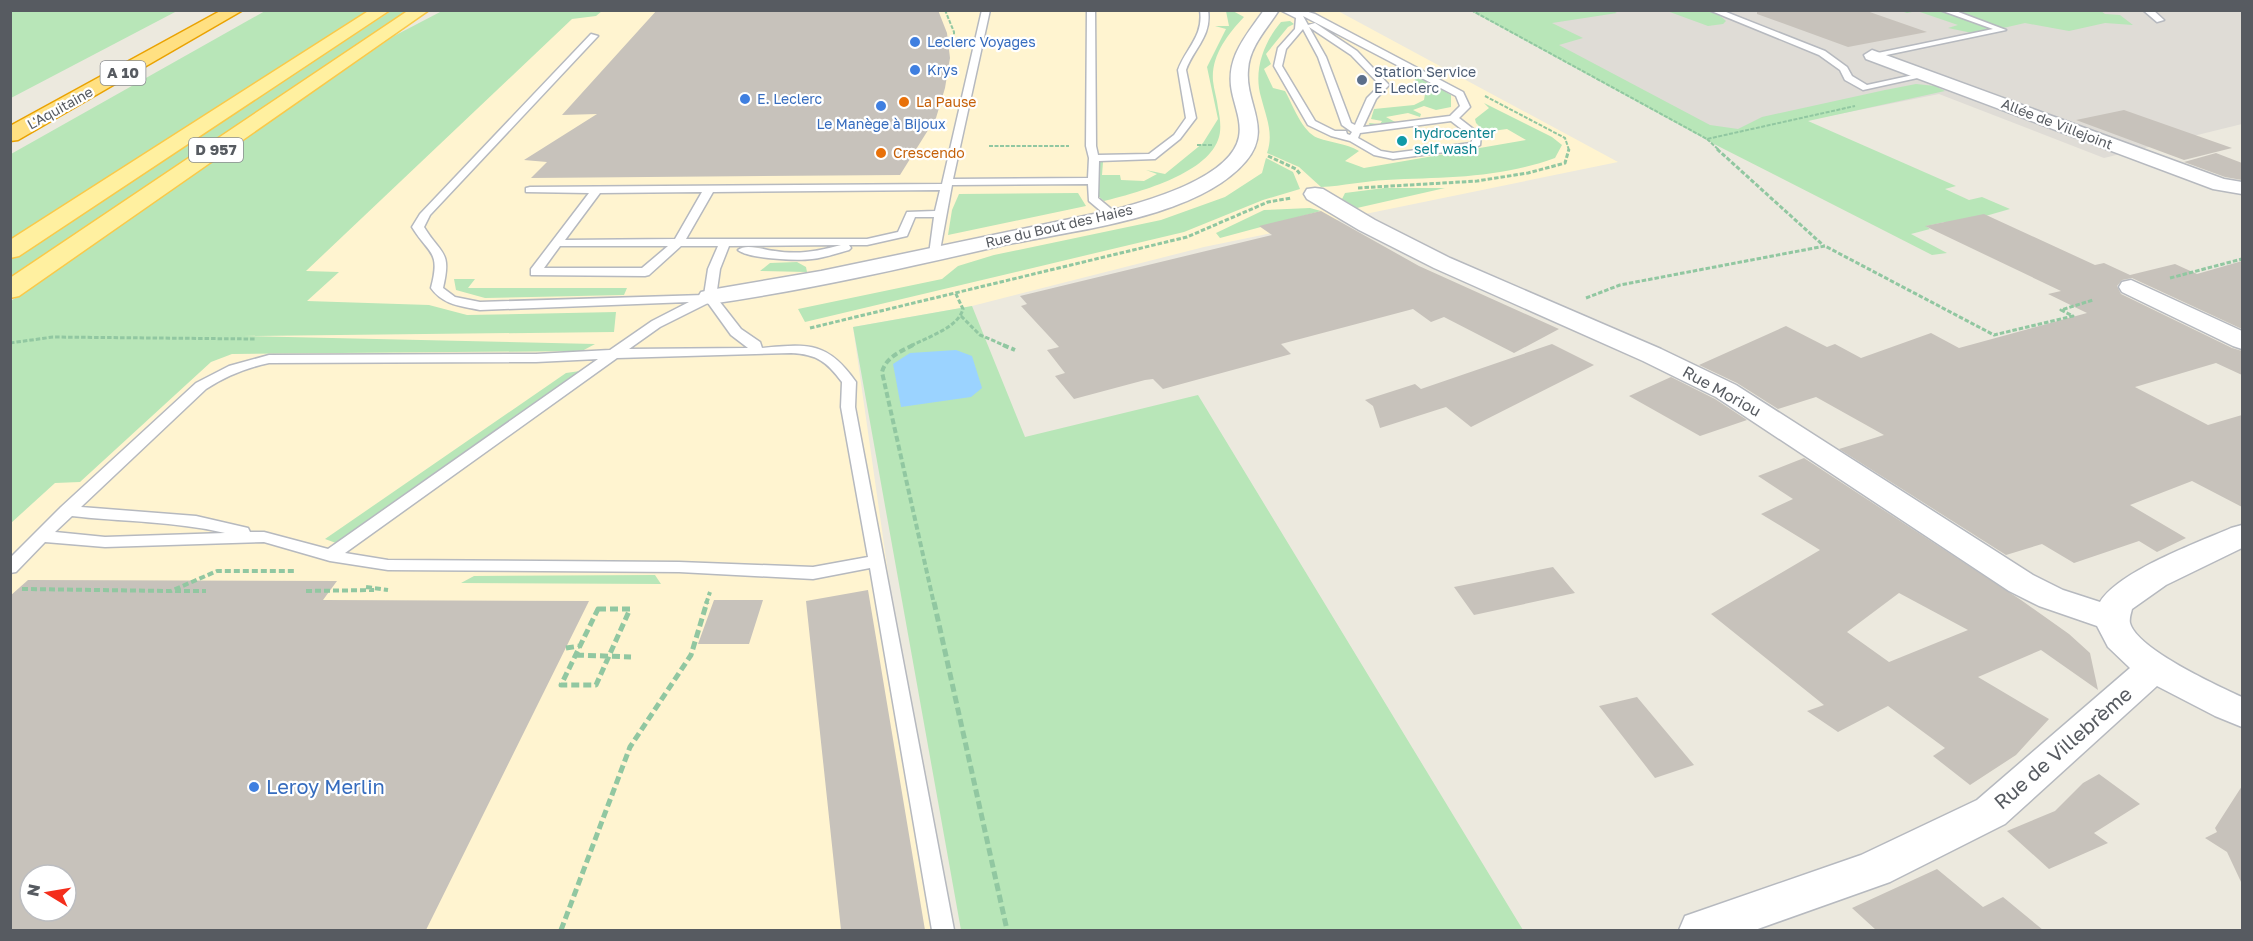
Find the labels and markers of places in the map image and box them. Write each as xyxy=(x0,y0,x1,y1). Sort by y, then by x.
place label: Leclerc Voyages xyxy=(927,33,1036,50)
marker: Leclerc Voyages xyxy=(908,35,922,49)
place label: Krys xyxy=(927,61,958,78)
marker: Krys xyxy=(908,63,922,77)
place label: Station Service E. Leclerc xyxy=(1374,63,1476,96)
marker: Station Service E. Leclerc xyxy=(1355,73,1369,87)
place label: E. Leclerc xyxy=(757,90,823,107)
marker: E. Leclerc xyxy=(738,92,752,106)
place label: La Pause xyxy=(916,93,976,110)
marker: La Pause xyxy=(897,95,911,109)
marker: Le Manège à Bijoux xyxy=(874,99,888,113)
place label: Le Manège à Bijoux xyxy=(816,115,946,132)
place label: hydrocenter self wash xyxy=(1414,124,1496,157)
marker: hydrocenter self wash xyxy=(1395,134,1409,148)
place label: Crescendo xyxy=(893,144,965,161)
marker: Crescendo xyxy=(874,146,888,160)
place label: Leroy Merlin xyxy=(266,774,385,798)
marker: Leroy Merlin xyxy=(247,780,261,794)

